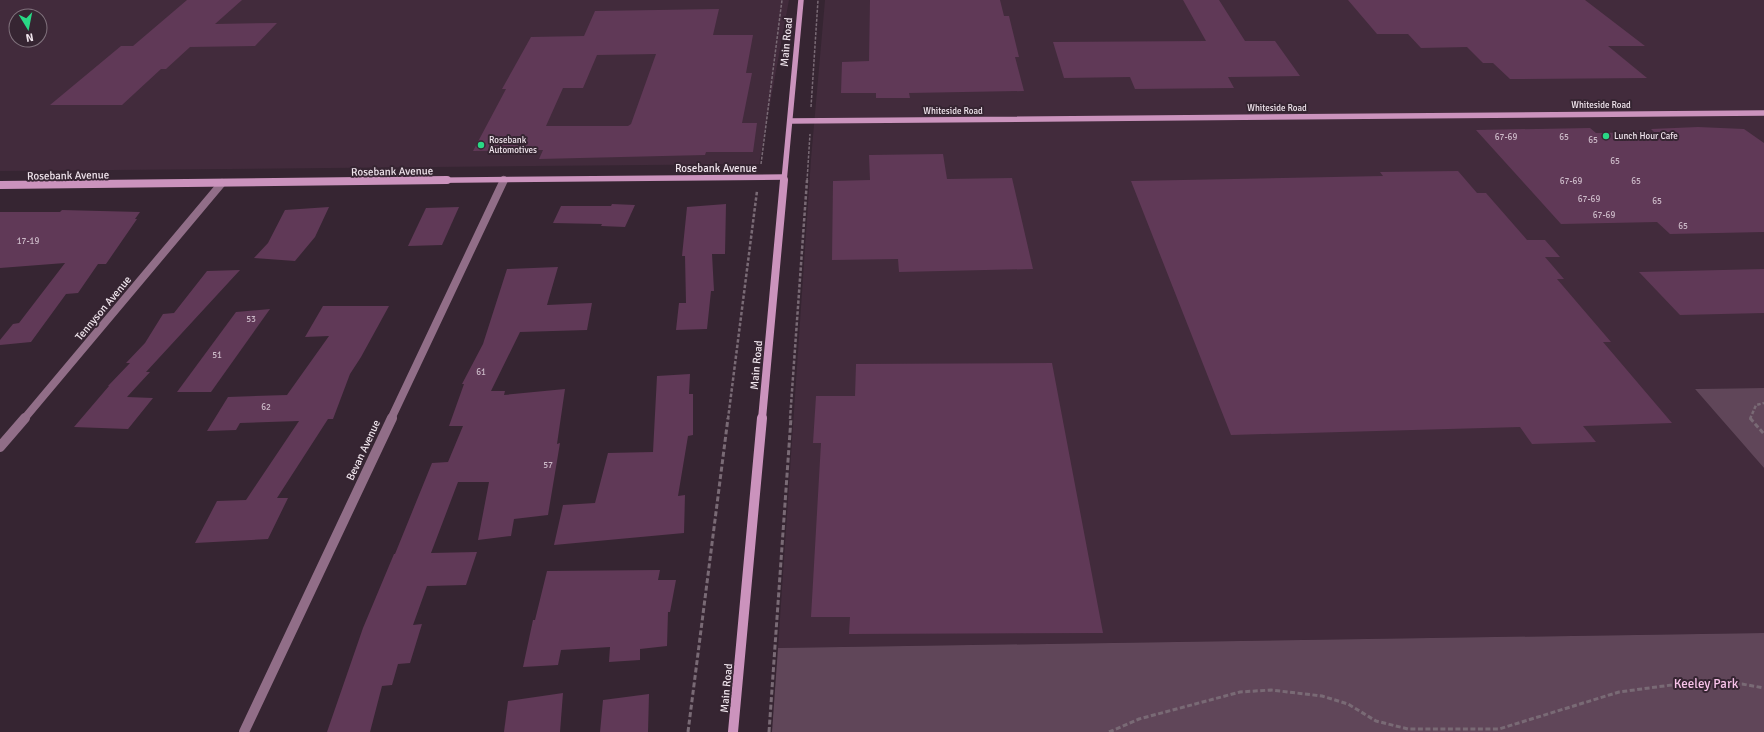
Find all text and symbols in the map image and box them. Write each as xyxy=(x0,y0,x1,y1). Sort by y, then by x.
north arrow xyxy=(8,8,48,48)
street label: Main Road xyxy=(778,17,795,67)
text: N xyxy=(25,30,35,44)
street label: Whiteside Road xyxy=(1571,100,1631,111)
street label: Whiteside Road xyxy=(1247,103,1307,114)
street label: Whiteside Road xyxy=(923,106,983,117)
marker: Lunch Hour Cafe xyxy=(1601,131,1611,141)
place label: Lunch Hour Cafe xyxy=(1614,131,1678,142)
house number: 67-69 xyxy=(1495,132,1517,143)
house number: 65 xyxy=(1559,132,1569,143)
place label: Rosebank Automotives xyxy=(489,135,537,156)
house number: 65 xyxy=(1588,135,1598,146)
marker: Rosebank Automotives xyxy=(476,140,486,150)
house number: 65 xyxy=(1610,156,1620,167)
street label: Rosebank Avenue xyxy=(675,162,757,175)
street label: Rosebank Avenue xyxy=(351,164,433,179)
street label: Rosebank Avenue xyxy=(27,168,109,183)
house number: 67-69 xyxy=(1560,176,1582,187)
house number: 65 xyxy=(1631,176,1641,187)
house number: 67-69 xyxy=(1578,194,1600,205)
house number: 65 xyxy=(1652,196,1662,207)
house number: 67-69 xyxy=(1593,210,1615,221)
house number: 65 xyxy=(1678,221,1688,232)
house number: 17-19 xyxy=(17,236,39,247)
street label: Tennyson Avenue xyxy=(73,273,134,343)
house number: 53 xyxy=(246,314,256,325)
street label: Main Road xyxy=(748,340,765,390)
house number: 51 xyxy=(212,350,222,361)
house number: 61 xyxy=(476,367,486,378)
house number: 62 xyxy=(261,402,271,413)
street label: Bevan Avenue xyxy=(344,418,383,483)
house number: 57 xyxy=(543,460,553,471)
street label: Main Road xyxy=(718,663,735,713)
park label: Keeley Park xyxy=(1674,676,1739,692)

